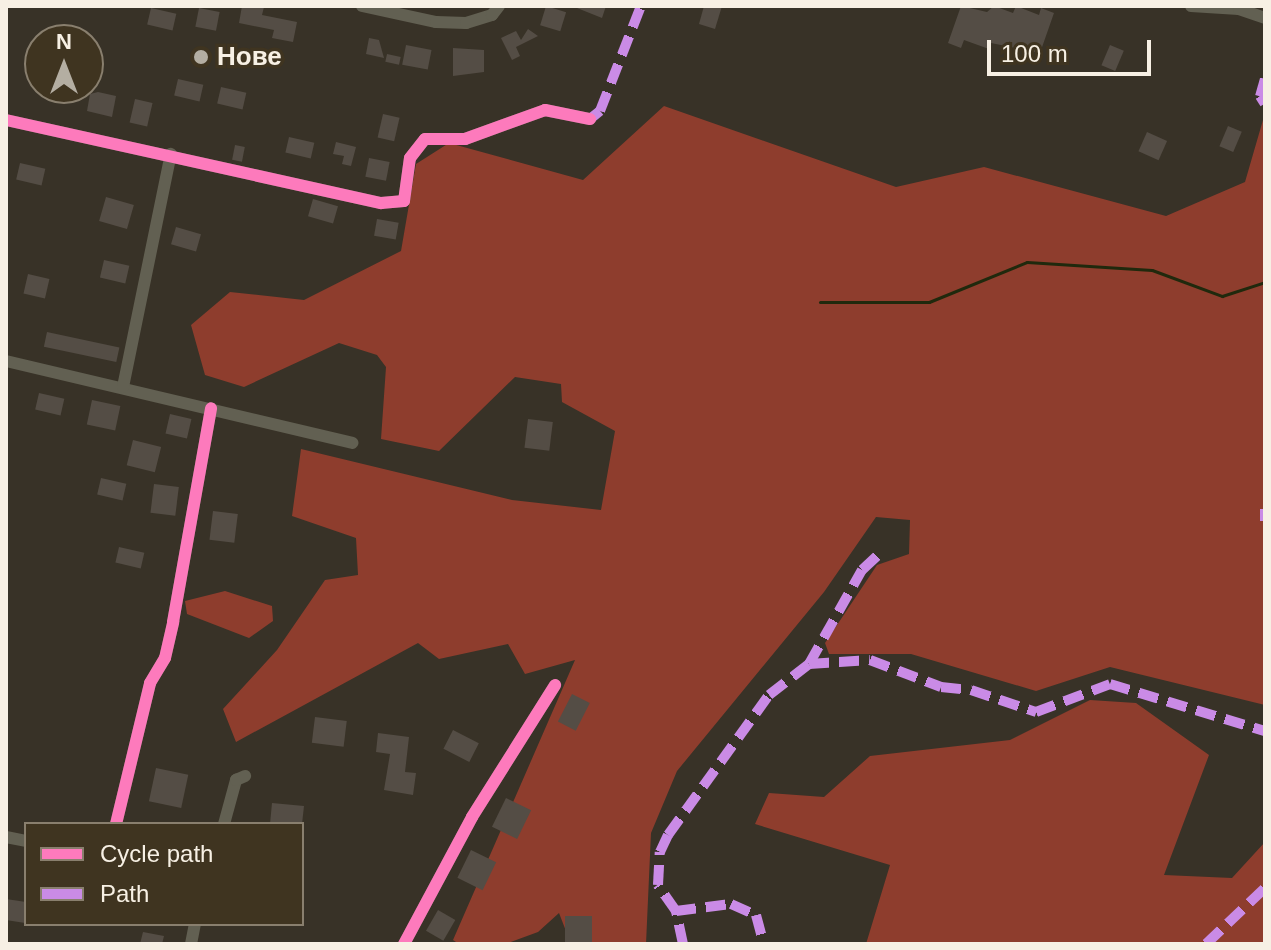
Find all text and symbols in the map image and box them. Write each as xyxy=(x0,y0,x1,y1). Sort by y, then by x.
north arrow xyxy=(24,24,104,104)
scale bar xyxy=(991,24,1155,74)
text: N xyxy=(56,29,72,54)
text: 100 m xyxy=(1001,40,1068,67)
place label: Нове xyxy=(217,41,282,73)
marker: Нове xyxy=(192,48,210,66)
legend xyxy=(24,822,304,926)
text: Cycle path xyxy=(100,840,213,867)
text: Path xyxy=(100,880,149,907)

